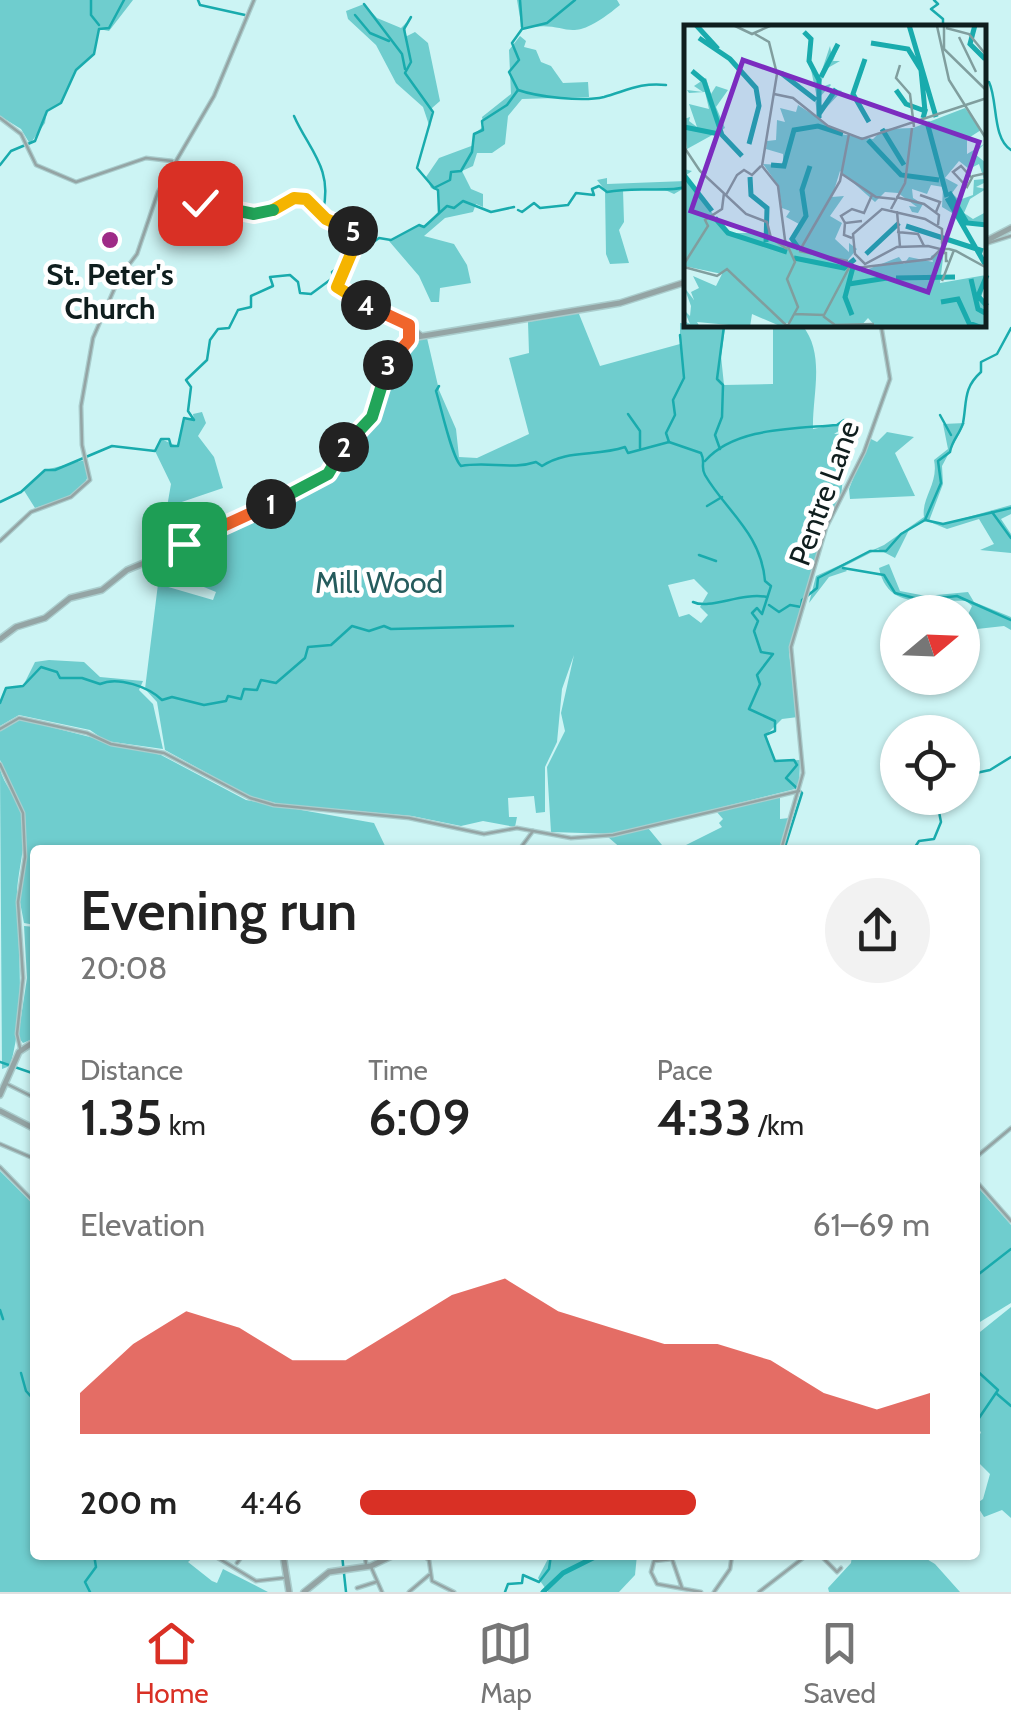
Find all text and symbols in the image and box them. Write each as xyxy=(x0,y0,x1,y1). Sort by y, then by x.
inset map xyxy=(684,25,986,328)
pin xyxy=(158,161,243,246)
icon: check xyxy=(173,176,228,231)
pin: 5 xyxy=(328,206,378,256)
text: 5 xyxy=(345,214,361,248)
marker: St. Peter's Church xyxy=(99,229,121,251)
place label: St. Peter's Church xyxy=(46,256,174,327)
pin: 4 xyxy=(341,280,391,330)
text: 4 xyxy=(357,288,375,322)
pin: 3 xyxy=(363,340,413,390)
text: 3 xyxy=(380,348,396,382)
street label: Pentre Lane xyxy=(781,415,867,571)
pin: 2 xyxy=(319,422,369,472)
text: 2 xyxy=(337,430,351,464)
pin: 1 xyxy=(246,479,296,529)
text: 1 xyxy=(266,487,276,521)
pin xyxy=(142,502,227,587)
icon: arrive xyxy=(157,517,212,572)
park label: Mill Wood xyxy=(315,564,443,601)
north arrow xyxy=(880,595,980,695)
map controls xyxy=(880,595,980,815)
button: locate xyxy=(880,715,980,815)
text: Evening run xyxy=(80,877,357,944)
button: share xyxy=(825,878,930,983)
text: 20:08 xyxy=(80,948,168,987)
text: Distance xyxy=(80,1053,183,1087)
text: Time xyxy=(368,1053,428,1087)
text: Pace xyxy=(657,1053,713,1087)
text: 1.35 xyxy=(80,1087,162,1148)
text: 6:09 xyxy=(368,1087,471,1148)
text: 4:33 xyxy=(657,1087,752,1148)
text: km xyxy=(162,1108,206,1142)
text: /km xyxy=(752,1108,804,1142)
text: Elevation xyxy=(80,1205,205,1244)
text: 61–69 m xyxy=(813,1205,930,1244)
text: 200 m xyxy=(80,1483,177,1522)
text: 4:46 xyxy=(240,1483,302,1522)
tab: Home xyxy=(135,1616,209,1710)
tab: Map xyxy=(478,1616,533,1710)
tab: Saved xyxy=(803,1616,876,1710)

